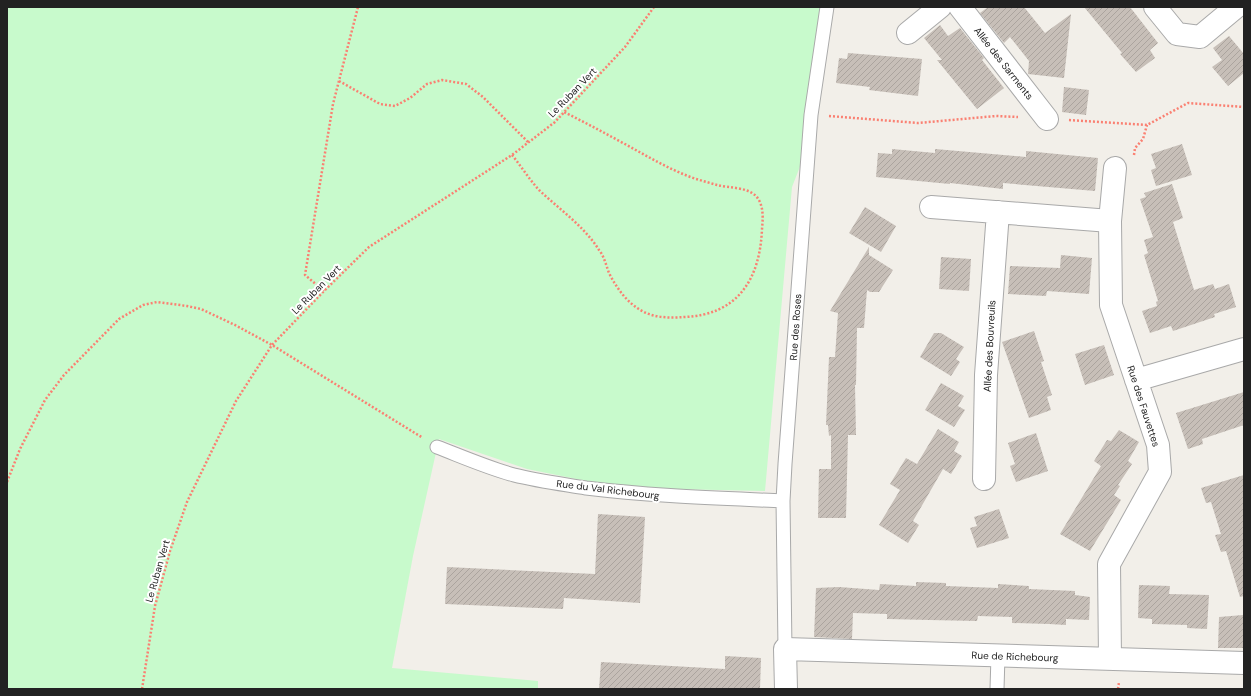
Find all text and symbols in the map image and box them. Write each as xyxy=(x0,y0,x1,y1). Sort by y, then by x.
street label: Allée des Sarments xyxy=(971,24,1036,102)
street label: Le Ruban Vert xyxy=(545,65,599,120)
street label: Le Ruban Vert xyxy=(289,262,344,317)
street label: Rue des Roses xyxy=(787,293,804,361)
street label: Allée des Bouvreuils xyxy=(981,300,998,392)
street label: Rue des Fauvettes xyxy=(1124,364,1163,448)
street label: Rue du Val Richebourg xyxy=(556,477,661,502)
street label: Le Ruban Vert xyxy=(142,538,173,604)
street label: Rue de Richebourg xyxy=(971,648,1059,665)

